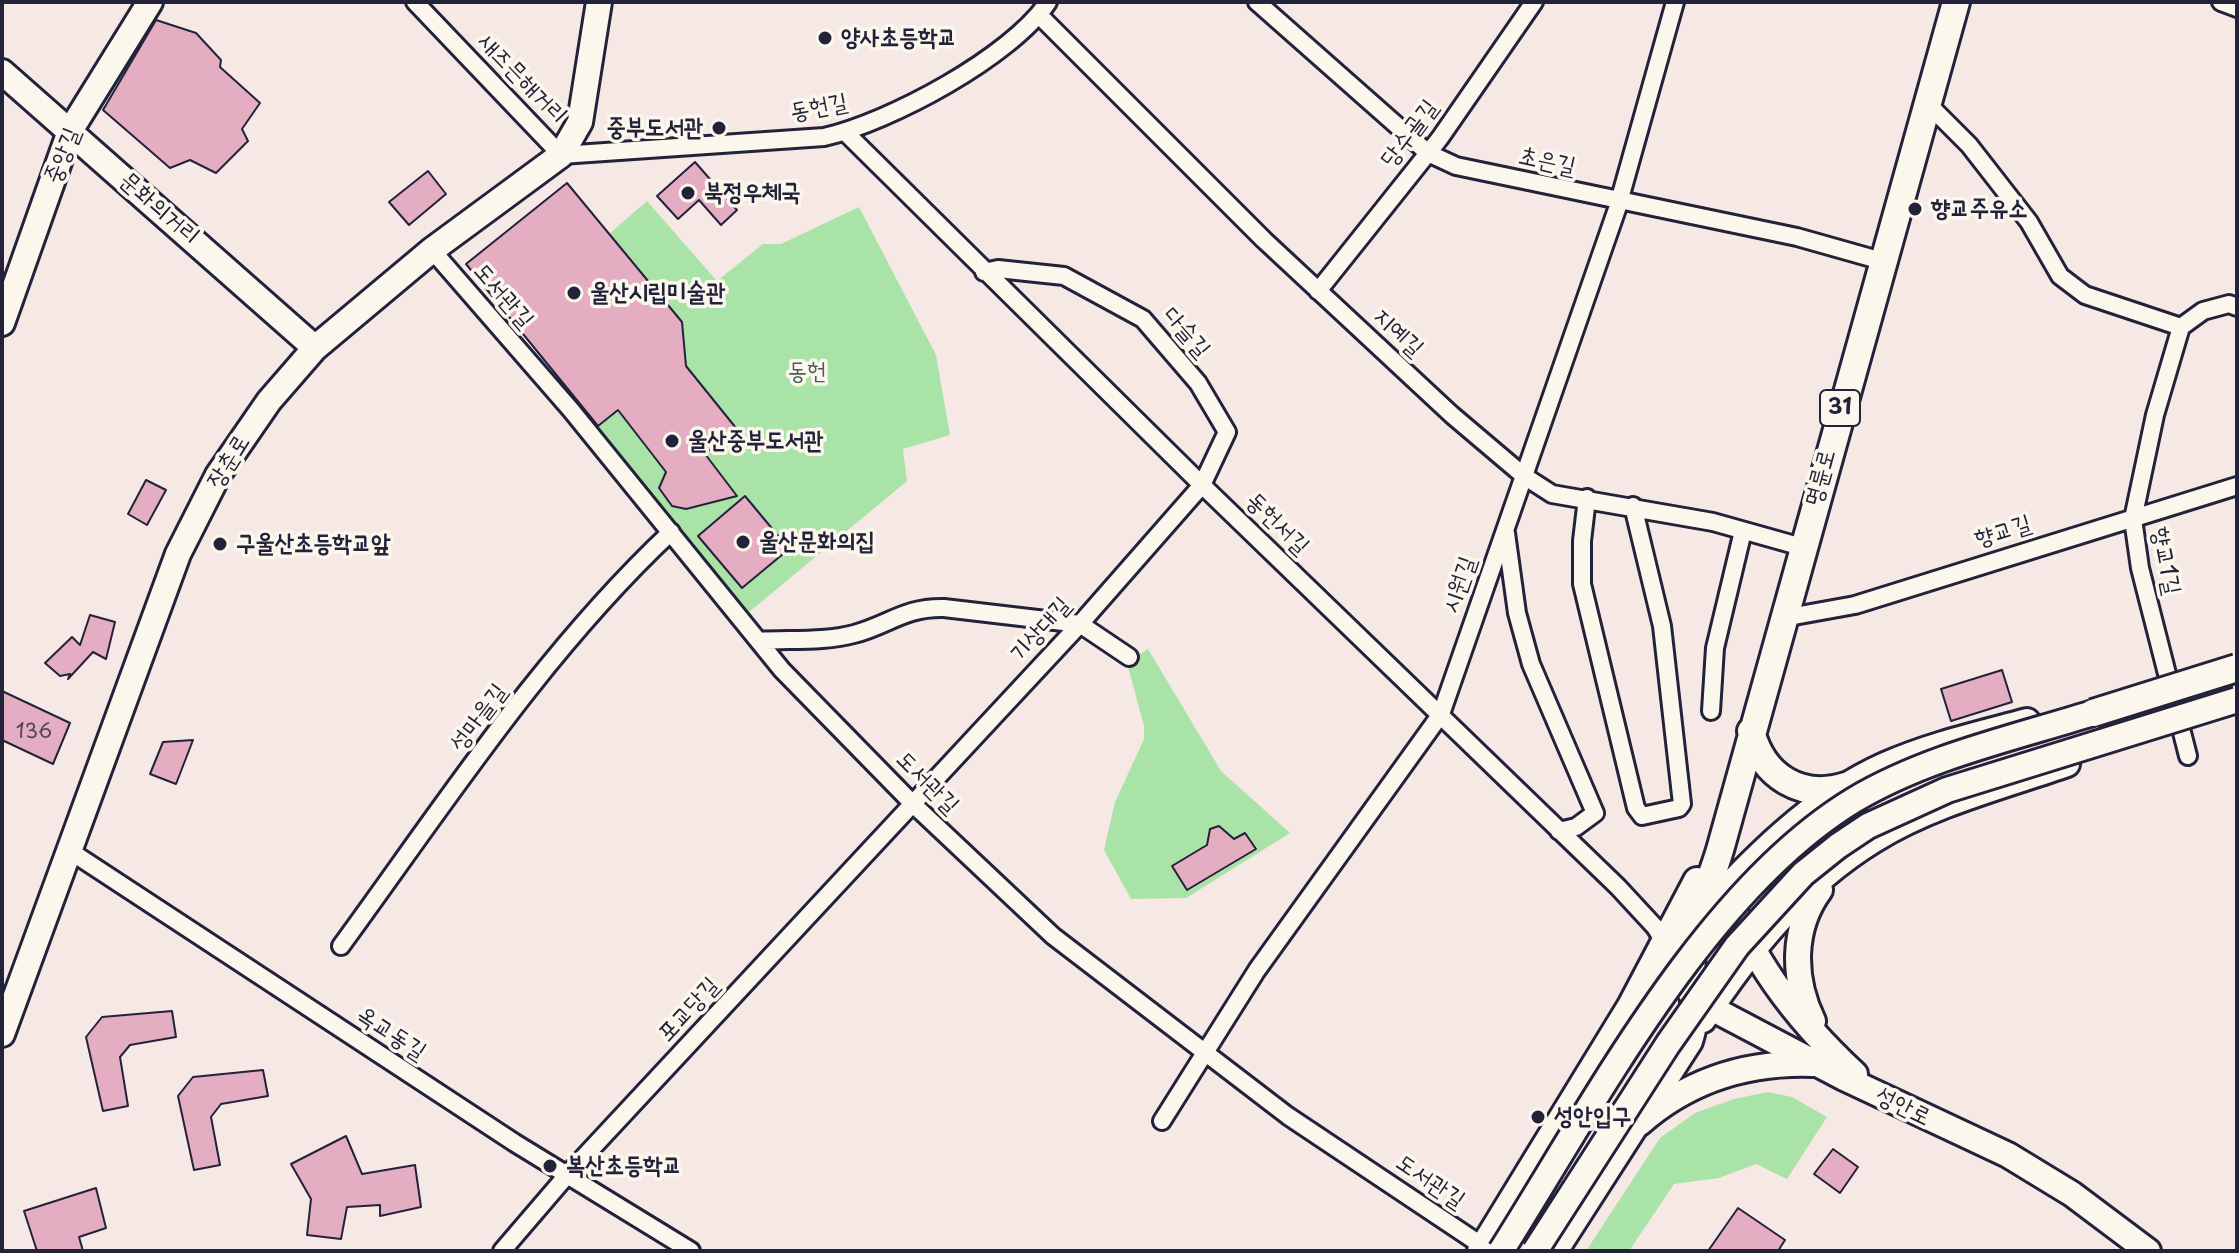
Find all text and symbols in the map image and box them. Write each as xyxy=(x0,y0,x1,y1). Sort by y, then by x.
place label: 양사초등학교 xyxy=(841,24,957,52)
street label: 새즈믄해거리 xyxy=(471,27,573,131)
marker: 양사초등학교 xyxy=(816,29,834,47)
street label: 동헌길 xyxy=(788,88,850,128)
street label: 당수골길 xyxy=(1375,94,1445,174)
place label: 중부도서관 xyxy=(606,114,703,142)
marker: 중부도서관 xyxy=(710,119,728,137)
street label: 중앙길 xyxy=(39,124,87,188)
street label: 초은길 xyxy=(1516,142,1578,182)
street label: 문화의거리 xyxy=(113,166,205,252)
place label: 북정우체국 xyxy=(704,179,801,207)
marker: 북정우체국 xyxy=(679,184,697,202)
place label: 향교주유소 xyxy=(1931,195,2028,223)
marker: 향교주유소 xyxy=(1906,200,1924,218)
street label: 도서관길 xyxy=(467,257,539,335)
place label: 울산시립미술관 xyxy=(590,279,725,307)
marker: 울산시립미술관 xyxy=(565,284,583,302)
street label: 다슬길 xyxy=(1156,302,1216,364)
street label: 지예길 xyxy=(1367,303,1429,363)
park label: 동헌 xyxy=(788,358,826,386)
road number: 31 xyxy=(1820,390,1860,426)
place label: 울산중부도서관 xyxy=(688,427,823,455)
street label: 장춘로 xyxy=(201,430,257,494)
marker: 울산중부도서관 xyxy=(663,432,681,450)
street label: 명륜로 xyxy=(1800,446,1842,510)
street label: 동헌서길 xyxy=(1239,487,1315,561)
street label: 향교길 xyxy=(1971,510,2035,554)
street label: 향교1길 xyxy=(2144,525,2186,597)
place label: 울산문화의집 xyxy=(759,528,875,556)
place label: 구울산초등학교앞 xyxy=(236,530,390,558)
marker: 울산문화의집 xyxy=(734,533,752,551)
marker: 구울산초등학교앞 xyxy=(211,535,229,553)
street label: 시원길 xyxy=(1437,553,1483,617)
street label: 기상대길 xyxy=(1004,592,1078,668)
street label: 성마을길 xyxy=(444,678,514,758)
house number: 136 xyxy=(16,720,52,744)
street label: 도서관길 xyxy=(890,746,964,820)
street label: 포교당길 xyxy=(652,972,726,1048)
street label: 옥교동길 xyxy=(351,1001,431,1067)
street label: 성안로 xyxy=(1871,1081,1935,1133)
place label: 성안입구 xyxy=(1554,1103,1631,1131)
marker: 성안입구 xyxy=(1529,1108,1547,1126)
street label: 도서관길 xyxy=(1390,1148,1470,1216)
place label: 복산초등학교 xyxy=(566,1152,682,1180)
marker: 복산초등학교 xyxy=(541,1157,559,1175)

